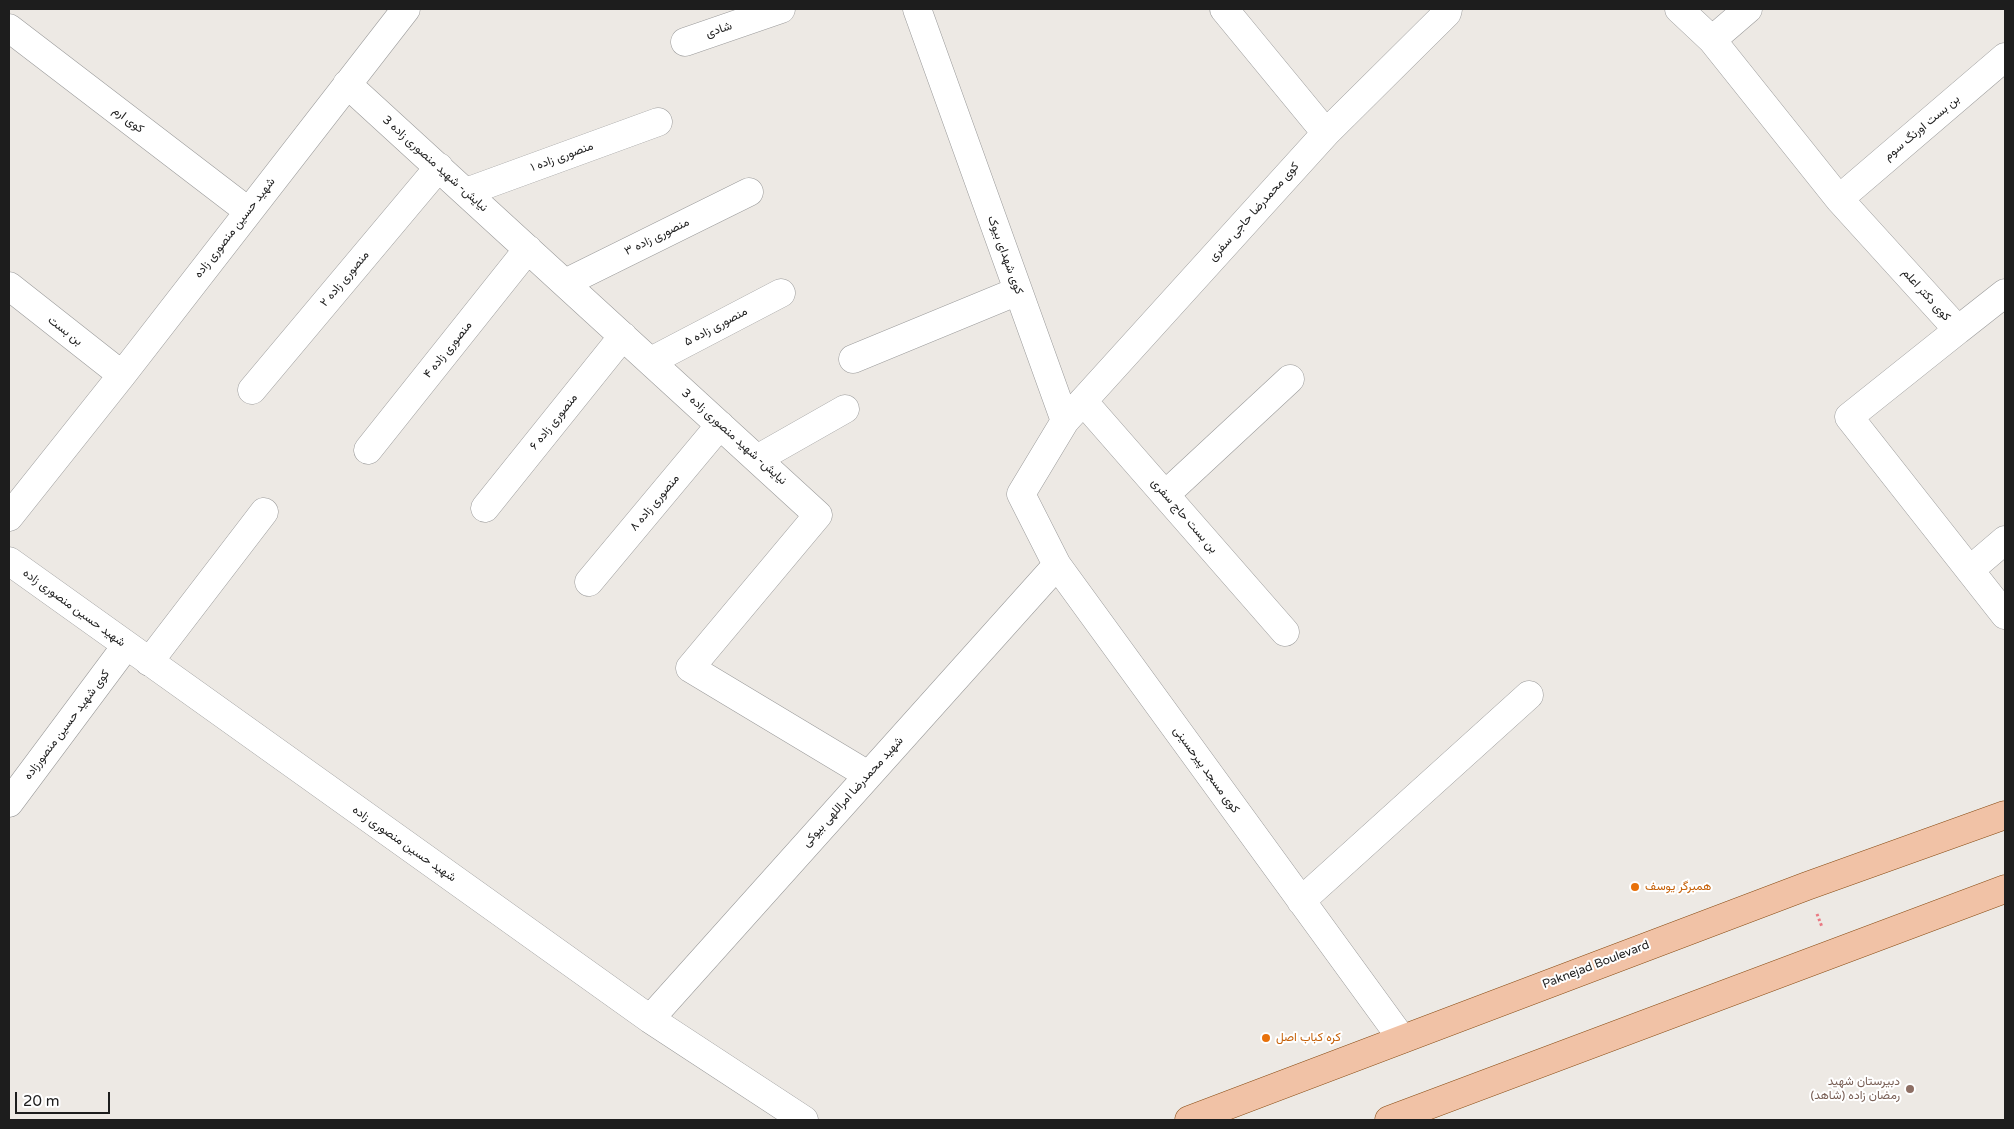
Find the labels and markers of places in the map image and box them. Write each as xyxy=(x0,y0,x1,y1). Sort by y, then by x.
place label: همبرگر یوسف xyxy=(1645,880,1711,894)
marker: همبرگر یوسف xyxy=(1629,881,1641,893)
place label: کره کباب اصل xyxy=(1276,1031,1341,1045)
marker: کره کباب اصل xyxy=(1260,1032,1272,1044)
place label: دبیرستان شهید رمضان زاده (شاهد) xyxy=(1810,1075,1900,1103)
marker: دبیرستان شهید رمضان زاده (شاهد) xyxy=(1904,1083,1916,1095)

